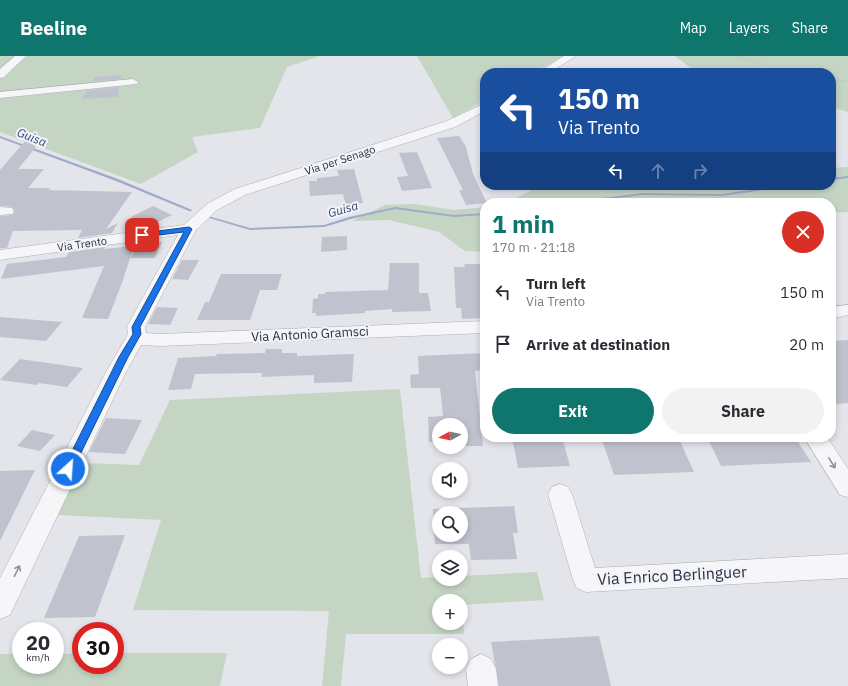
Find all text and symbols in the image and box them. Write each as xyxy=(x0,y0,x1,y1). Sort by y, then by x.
text: Beeline xyxy=(20,16,87,40)
text: Map xyxy=(680,19,707,37)
text: Layers xyxy=(729,19,770,37)
text: Share xyxy=(792,19,828,37)
text: 150 m xyxy=(558,80,640,117)
icon: left xyxy=(492,84,544,136)
text: Via Trento xyxy=(558,116,640,139)
water label: Guisa xyxy=(15,125,49,149)
street label: Via per Senago xyxy=(303,142,377,178)
icon: left xyxy=(605,160,627,182)
icon: ahead xyxy=(647,160,669,182)
icon: right xyxy=(689,160,711,182)
water label: Guisa xyxy=(326,198,360,220)
text: 1 min xyxy=(492,208,555,240)
button: close xyxy=(782,211,824,253)
pin xyxy=(125,218,159,252)
icon: arrive xyxy=(131,224,153,246)
street label: Via Trento xyxy=(56,234,108,254)
text: 170 m · 21:18 xyxy=(492,239,575,256)
text: Turn left xyxy=(526,274,586,293)
icon: left xyxy=(492,281,514,303)
text: 150 m xyxy=(780,283,824,302)
text: Via Trento xyxy=(526,293,585,310)
street label: Via Antonio Gramsci xyxy=(251,322,369,346)
icon: arrive xyxy=(492,333,514,355)
text: Arrive at destination xyxy=(526,335,670,354)
text: 20 m xyxy=(789,335,824,354)
button: Exit xyxy=(492,388,654,434)
button: Share xyxy=(662,388,824,434)
north arrow xyxy=(432,418,468,454)
map controls xyxy=(432,418,468,674)
position arrow xyxy=(47,448,89,490)
one-way arrow xyxy=(828,457,836,469)
button: sound xyxy=(432,462,468,498)
button: search xyxy=(432,506,468,542)
button: layers xyxy=(432,550,468,586)
street label: Via Enrico Berlinguer xyxy=(597,561,747,589)
one-way arrow xyxy=(14,565,21,577)
button: + xyxy=(432,594,468,630)
speed limit sign: 30 xyxy=(72,622,124,674)
text: 20 xyxy=(26,629,50,656)
button: − xyxy=(432,638,468,674)
text: km/h xyxy=(26,651,50,664)

